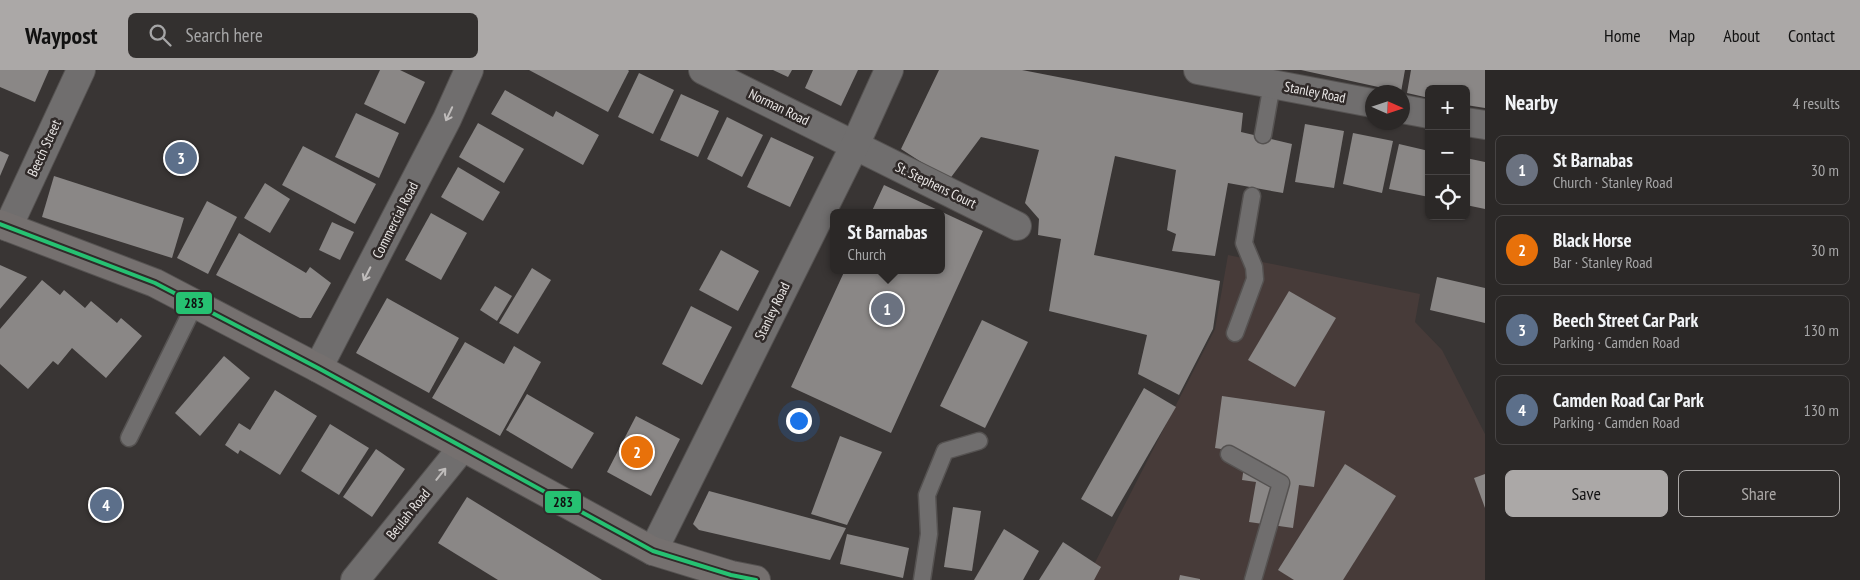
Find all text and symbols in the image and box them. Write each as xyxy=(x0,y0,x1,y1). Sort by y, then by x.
search box xyxy=(128,13,478,58)
text: Waypost xyxy=(25,20,98,51)
icon: search xyxy=(146,21,174,49)
text: Search here xyxy=(186,23,263,47)
text: Home xyxy=(1604,24,1641,47)
text: Map xyxy=(1669,24,1695,47)
text: About xyxy=(1723,24,1760,47)
text: Contact xyxy=(1788,24,1835,47)
street label: Stanley Road xyxy=(1283,77,1347,107)
street label: Norman Road xyxy=(746,85,812,129)
north arrow xyxy=(1365,85,1410,130)
map controls xyxy=(1425,85,1470,220)
button: + xyxy=(1425,85,1470,130)
text: Nearby xyxy=(1505,89,1558,116)
text: 4 results xyxy=(1793,93,1840,113)
one-way arrow xyxy=(444,107,454,122)
street label: Beech Street xyxy=(23,116,65,179)
button: − xyxy=(1425,130,1470,175)
pin: 3 xyxy=(165,139,197,177)
text: St Barnabas xyxy=(1553,148,1633,172)
street label: St. Stephens Court xyxy=(893,158,980,212)
text: 1 xyxy=(1518,160,1526,180)
text: 30 m xyxy=(1811,160,1839,180)
text: Church · Stanley Road xyxy=(1553,172,1673,192)
button: locate xyxy=(1425,175,1470,220)
street label: Commercial Road xyxy=(368,179,422,261)
popup xyxy=(830,209,945,274)
text: St Barnabas xyxy=(848,220,927,244)
text: Black Horse xyxy=(1553,228,1632,252)
text: 2 xyxy=(1518,240,1526,260)
text: 30 m xyxy=(1811,240,1839,260)
text: Church xyxy=(848,244,886,264)
text: Bar · Stanley Road xyxy=(1553,252,1653,272)
one-way arrow xyxy=(361,267,371,281)
street label: Stanley Road xyxy=(750,279,794,343)
pin: 1 xyxy=(871,290,903,328)
line badge: 283 xyxy=(175,291,213,315)
text: 283 xyxy=(184,294,204,312)
text: Beech Street Car Park xyxy=(1553,308,1698,332)
text: 3 xyxy=(1518,320,1526,340)
text: 130 m xyxy=(1804,320,1839,340)
text: Parking · Camden Road xyxy=(1553,332,1680,352)
text: Camden Road Car Park xyxy=(1553,388,1704,412)
text: 4 xyxy=(1518,400,1526,420)
text: 130 m xyxy=(1804,400,1839,420)
your location xyxy=(786,408,812,434)
text: Parking · Camden Road xyxy=(1553,412,1680,432)
pin: 2 xyxy=(621,433,653,471)
one-way arrow xyxy=(435,468,446,481)
button: Save xyxy=(1505,470,1668,517)
button: Share xyxy=(1678,470,1840,517)
street label: Beulah Road xyxy=(382,485,434,543)
pin: 4 xyxy=(90,486,122,524)
line badge: 283 xyxy=(544,490,582,514)
text: 283 xyxy=(553,493,573,511)

